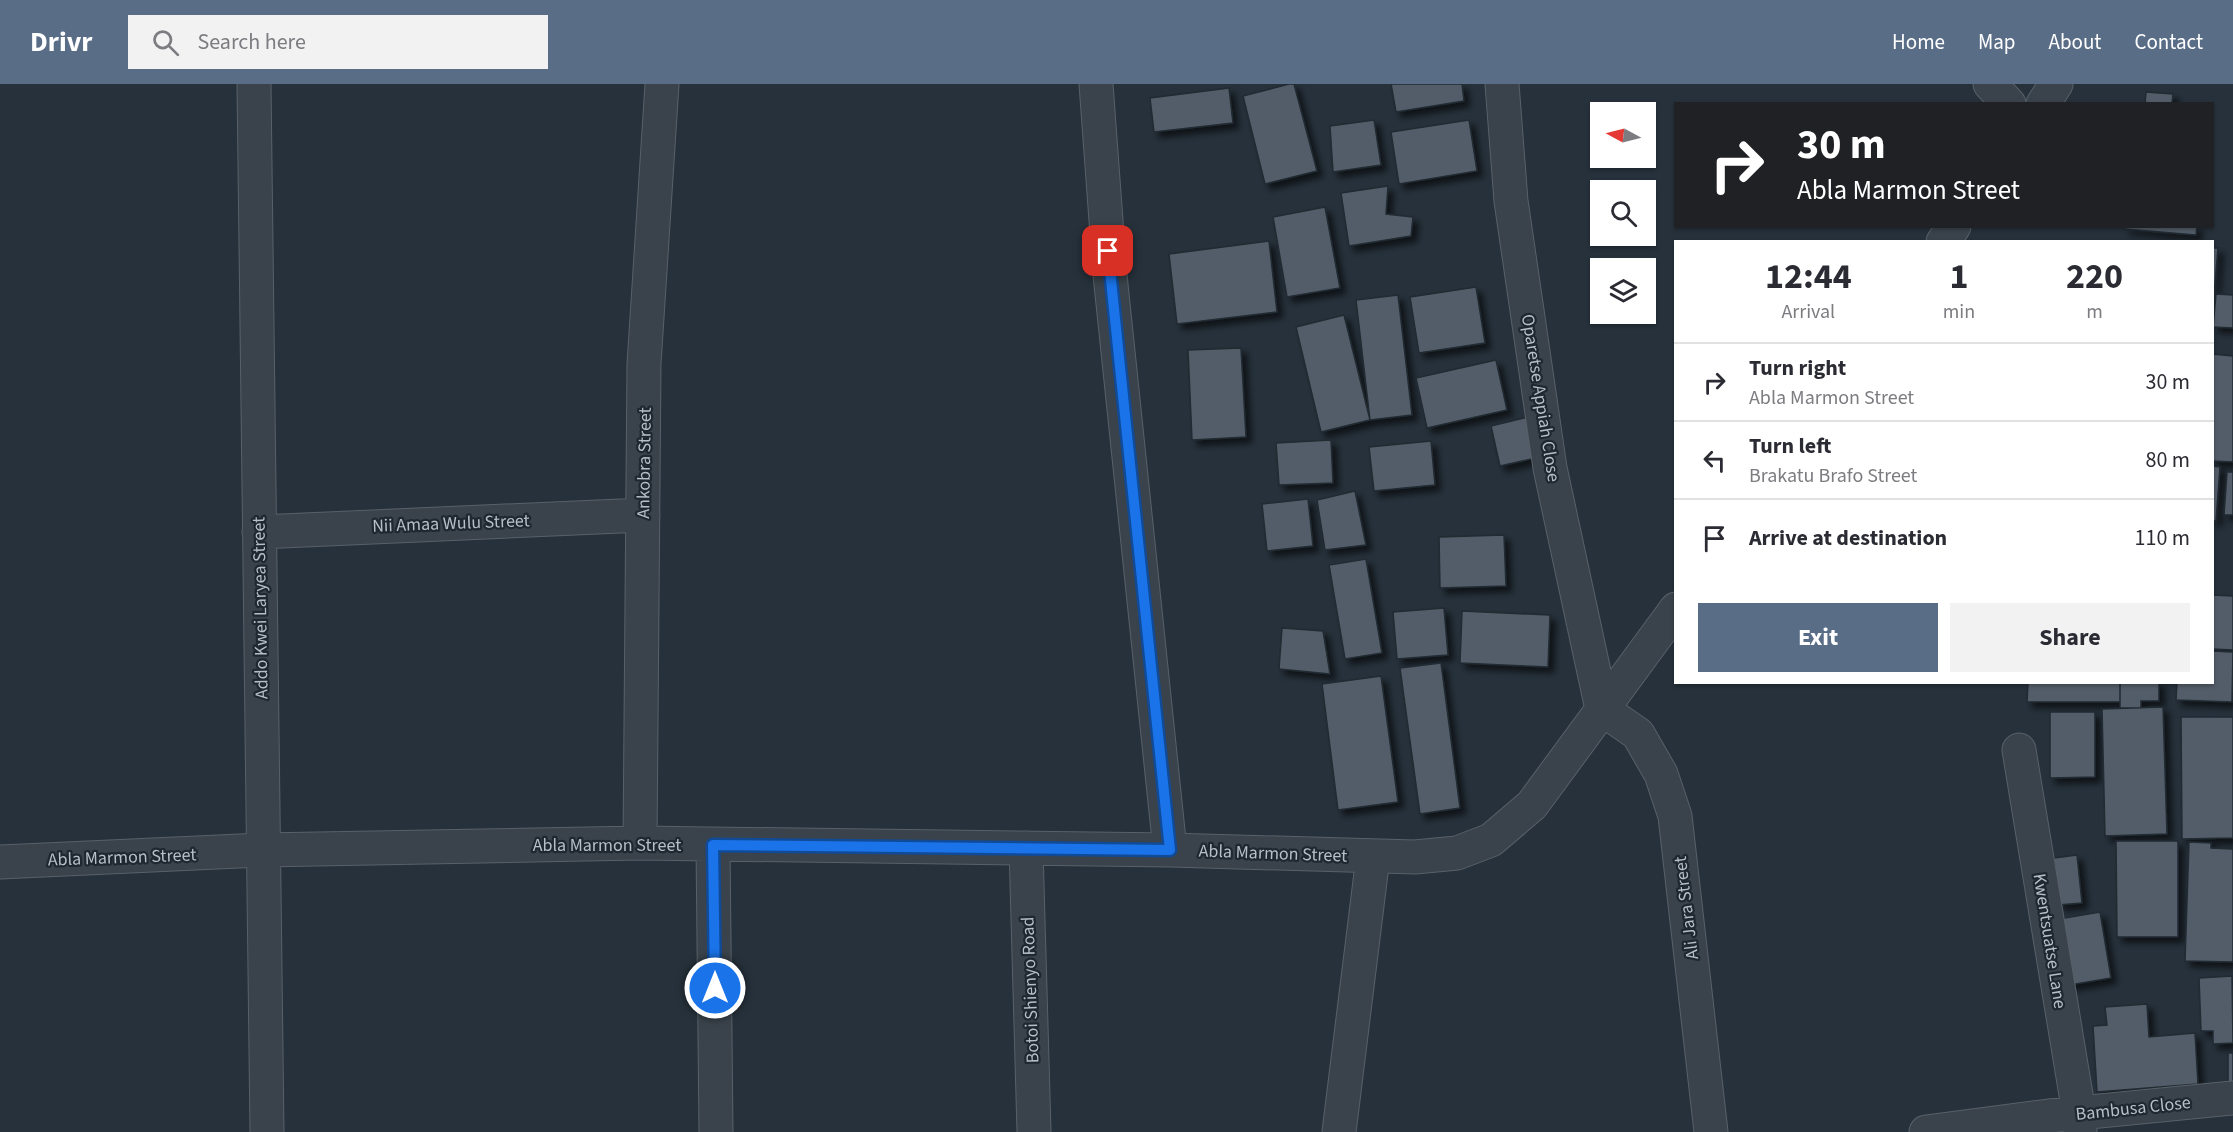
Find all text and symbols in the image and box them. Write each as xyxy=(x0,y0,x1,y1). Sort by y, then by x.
search box xyxy=(128,15,548,69)
text: Drivr xyxy=(30,22,92,62)
icon: search xyxy=(149,26,182,59)
text: Search here xyxy=(197,26,306,58)
text: Home xyxy=(1892,27,1945,57)
text: Map xyxy=(1978,27,2016,57)
text: About xyxy=(2049,27,2101,57)
text: Contact xyxy=(2134,27,2203,57)
north arrow xyxy=(1590,102,1656,168)
map controls xyxy=(1590,102,1656,324)
text: 30 m xyxy=(1797,115,1886,175)
icon: right xyxy=(1698,126,1776,204)
text: Abla Marmon Street xyxy=(1797,171,2020,210)
button: search xyxy=(1590,180,1656,246)
pin xyxy=(1082,225,1133,276)
icon: arrive xyxy=(1091,234,1124,267)
text: 12:44 xyxy=(1765,251,1852,302)
text: 1 xyxy=(1949,251,1968,302)
text: 220 xyxy=(2066,251,2123,302)
button: layers xyxy=(1590,258,1656,324)
text: Arrival xyxy=(1781,298,1835,326)
text: min xyxy=(1943,298,1975,326)
text: m xyxy=(2086,298,2103,326)
street label: Oparetse Appiah Close xyxy=(1515,313,1566,484)
text: Turn right xyxy=(1749,352,1846,384)
icon: right xyxy=(1698,366,1731,399)
text: 30 m xyxy=(2145,366,2190,398)
text: Abla Marmon Street xyxy=(1749,384,1914,412)
street label: Ankobra Street xyxy=(631,407,658,519)
text: Turn left xyxy=(1749,430,1831,462)
icon: left xyxy=(1698,444,1731,477)
text: 80 m xyxy=(2145,444,2190,476)
text: Brakatu Brafo Street xyxy=(1749,462,1917,490)
street label: Nii Amaa Wulu Street xyxy=(372,508,530,539)
street label: Addo Kwei Laryea Street xyxy=(246,517,275,699)
icon: arrive xyxy=(1698,522,1731,555)
text: Arrive at destination xyxy=(1749,522,1947,554)
text: 110 m xyxy=(2135,522,2190,554)
button: Exit xyxy=(1698,603,1938,672)
button: Share xyxy=(1950,603,2190,672)
street label: Abla Marmon Street xyxy=(533,833,681,858)
street label: Abla Marmon Street xyxy=(1198,838,1348,869)
street label: Abla Marmon Street xyxy=(47,842,197,873)
street label: Ali Jara Street xyxy=(1668,855,1705,961)
street label: Kwentsuatse Lane xyxy=(2026,872,2073,1010)
street label: Botoi Shienyo Road xyxy=(1015,916,1046,1064)
position arrow xyxy=(683,956,747,1020)
street label: Bambusa Close xyxy=(2074,1090,2192,1127)

